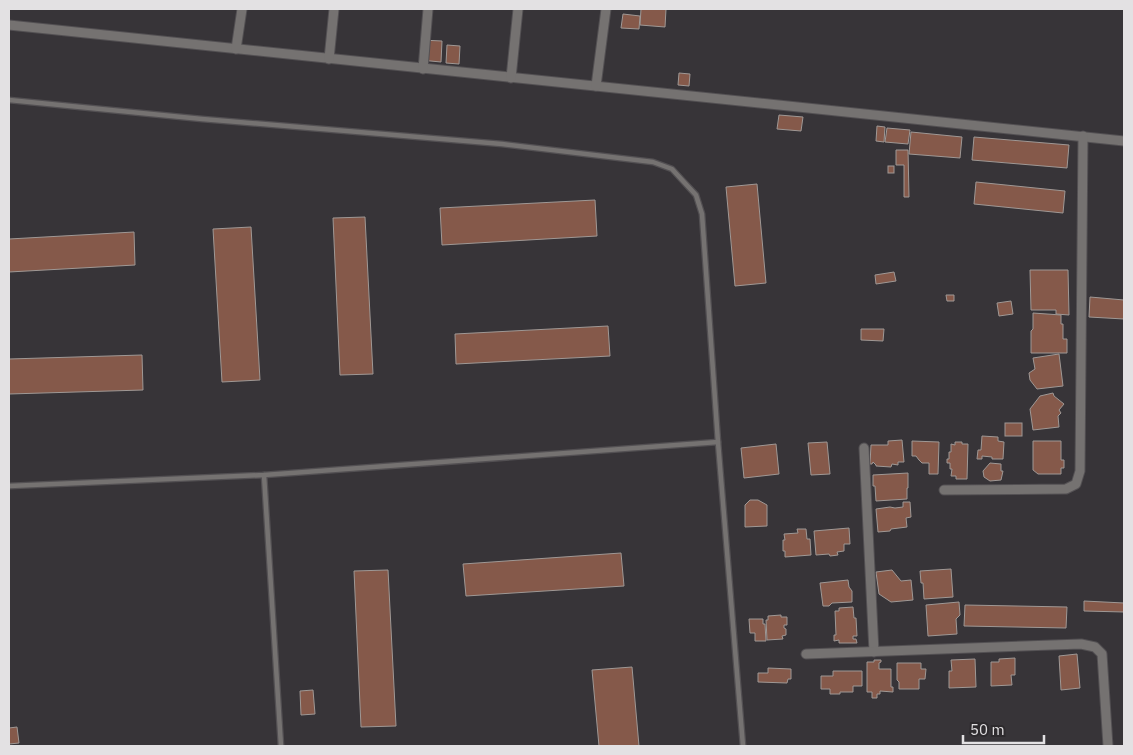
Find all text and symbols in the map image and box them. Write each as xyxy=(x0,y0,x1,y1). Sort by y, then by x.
scale bar xyxy=(963,712,1044,744)
text: 50 m xyxy=(970,720,1005,739)

